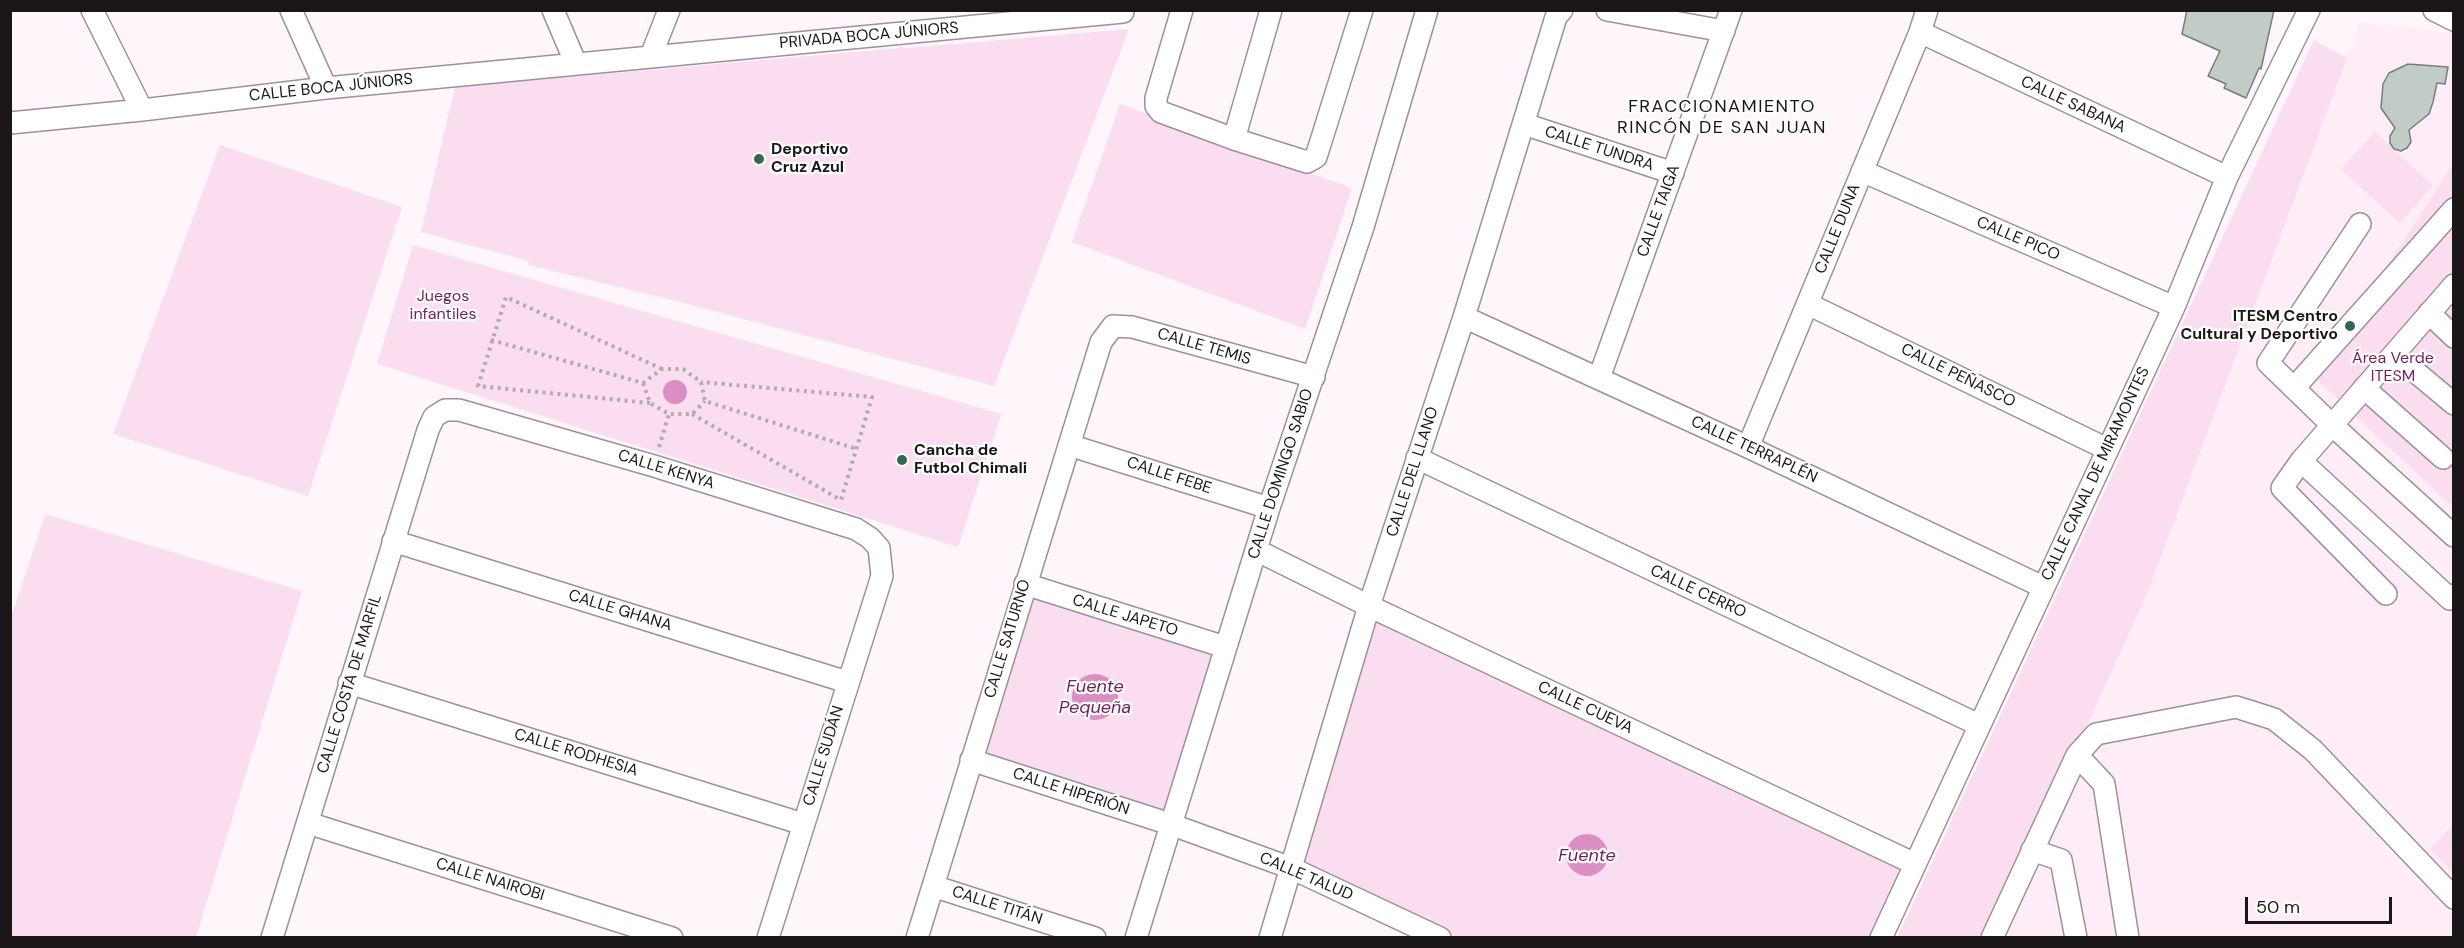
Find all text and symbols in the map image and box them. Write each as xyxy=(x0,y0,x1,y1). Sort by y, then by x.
street label: PRIVADA BOCA JÚNIORS xyxy=(779,19,959,53)
street label: CALLE BOCA JÚNIORS xyxy=(248,70,414,106)
street label: CALLE SABANA xyxy=(2017,72,2129,138)
district label: FRACCIONAMIENTO RINCÓN DE SAN JUAN xyxy=(1617,96,1827,138)
street label: CALLE TUNDRA xyxy=(1542,122,1656,176)
place label: Deportivo Cruz Azul xyxy=(771,140,848,178)
marker: Deportivo Cruz Azul xyxy=(752,152,766,166)
street label: CALLE TAIGA xyxy=(1633,162,1685,260)
street label: CALLE DUNA xyxy=(1811,181,1865,277)
street label: CALLE PICO xyxy=(1973,213,2063,265)
park label: Juegos infantiles xyxy=(410,287,476,325)
place label: ITESM Centro Cultural y Deportivo xyxy=(2180,307,2338,345)
marker: ITESM Centro Cultural y Deportivo xyxy=(2343,319,2357,333)
street label: CALLE TEMIS xyxy=(1155,324,1253,370)
street label: CALLE PEÑASCO xyxy=(1898,340,2018,412)
park label: Área Verde ITESM xyxy=(2352,349,2434,387)
street label: CALLE CANAL DE MIRAMONTES xyxy=(2038,364,2154,584)
street label: CALLE DOMINGO SABIO xyxy=(1244,386,1318,562)
street label: CALLE DEL LLANO xyxy=(1383,405,1443,539)
street label: CALLE TERRAPLÉN xyxy=(1688,412,1820,488)
place label: Cancha de Futbol Chimali xyxy=(914,441,1027,479)
street label: CALLE KENYA xyxy=(615,446,717,494)
marker: Cancha de Futbol Chimali xyxy=(895,453,909,467)
street label: CALLE FEBE xyxy=(1124,453,1214,499)
street label: CALLE CERRO xyxy=(1647,561,1749,623)
street label: CALLE SATURNO xyxy=(981,577,1035,701)
street label: CALLE GHANA xyxy=(566,586,674,636)
street label: CALLE JAPETO xyxy=(1070,591,1180,641)
street label: CALLE COSTA DE MARFIL xyxy=(314,592,386,776)
water label: Fuente Pequeña xyxy=(1059,676,1131,718)
street label: CALLE CUEVA xyxy=(1534,678,1636,738)
street label: CALLE SUDÁN xyxy=(800,704,848,808)
street label: CALLE RODHESIA xyxy=(512,725,640,781)
street label: CALLE HIPERIÓN xyxy=(1010,764,1132,820)
water label: Fuente xyxy=(1558,845,1616,867)
street label: CALLE TALUD xyxy=(1256,849,1356,905)
street label: CALLE NAIROBI xyxy=(433,854,547,906)
street label: CALLE TITÁN xyxy=(949,882,1045,930)
scale bar xyxy=(2248,885,2395,923)
text: 50 m xyxy=(2256,895,2300,919)

